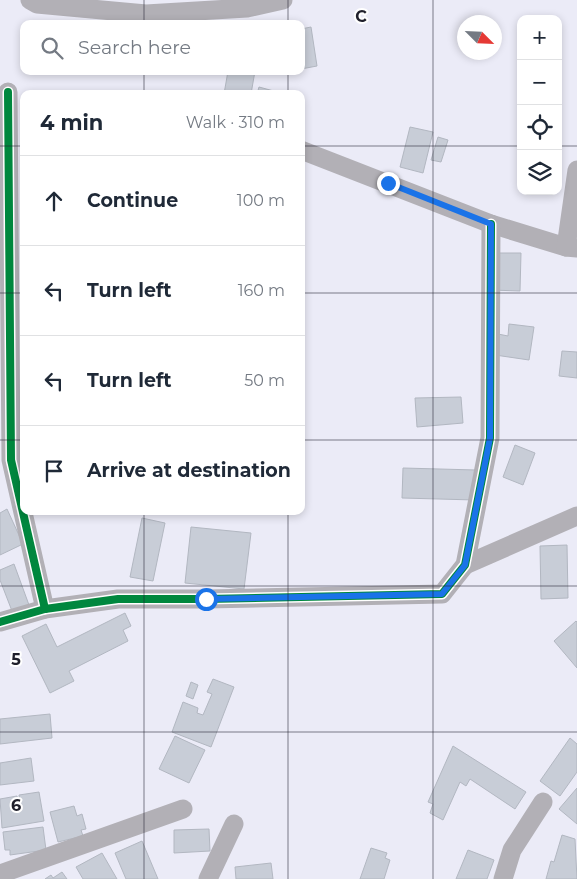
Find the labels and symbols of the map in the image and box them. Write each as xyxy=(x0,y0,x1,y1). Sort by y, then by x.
text: C xyxy=(355,7,367,26)
north arrow xyxy=(457,15,502,60)
route end xyxy=(377,172,400,195)
route start xyxy=(195,588,218,611)
text: 5 xyxy=(11,650,21,669)
text: 6 xyxy=(11,796,21,815)

